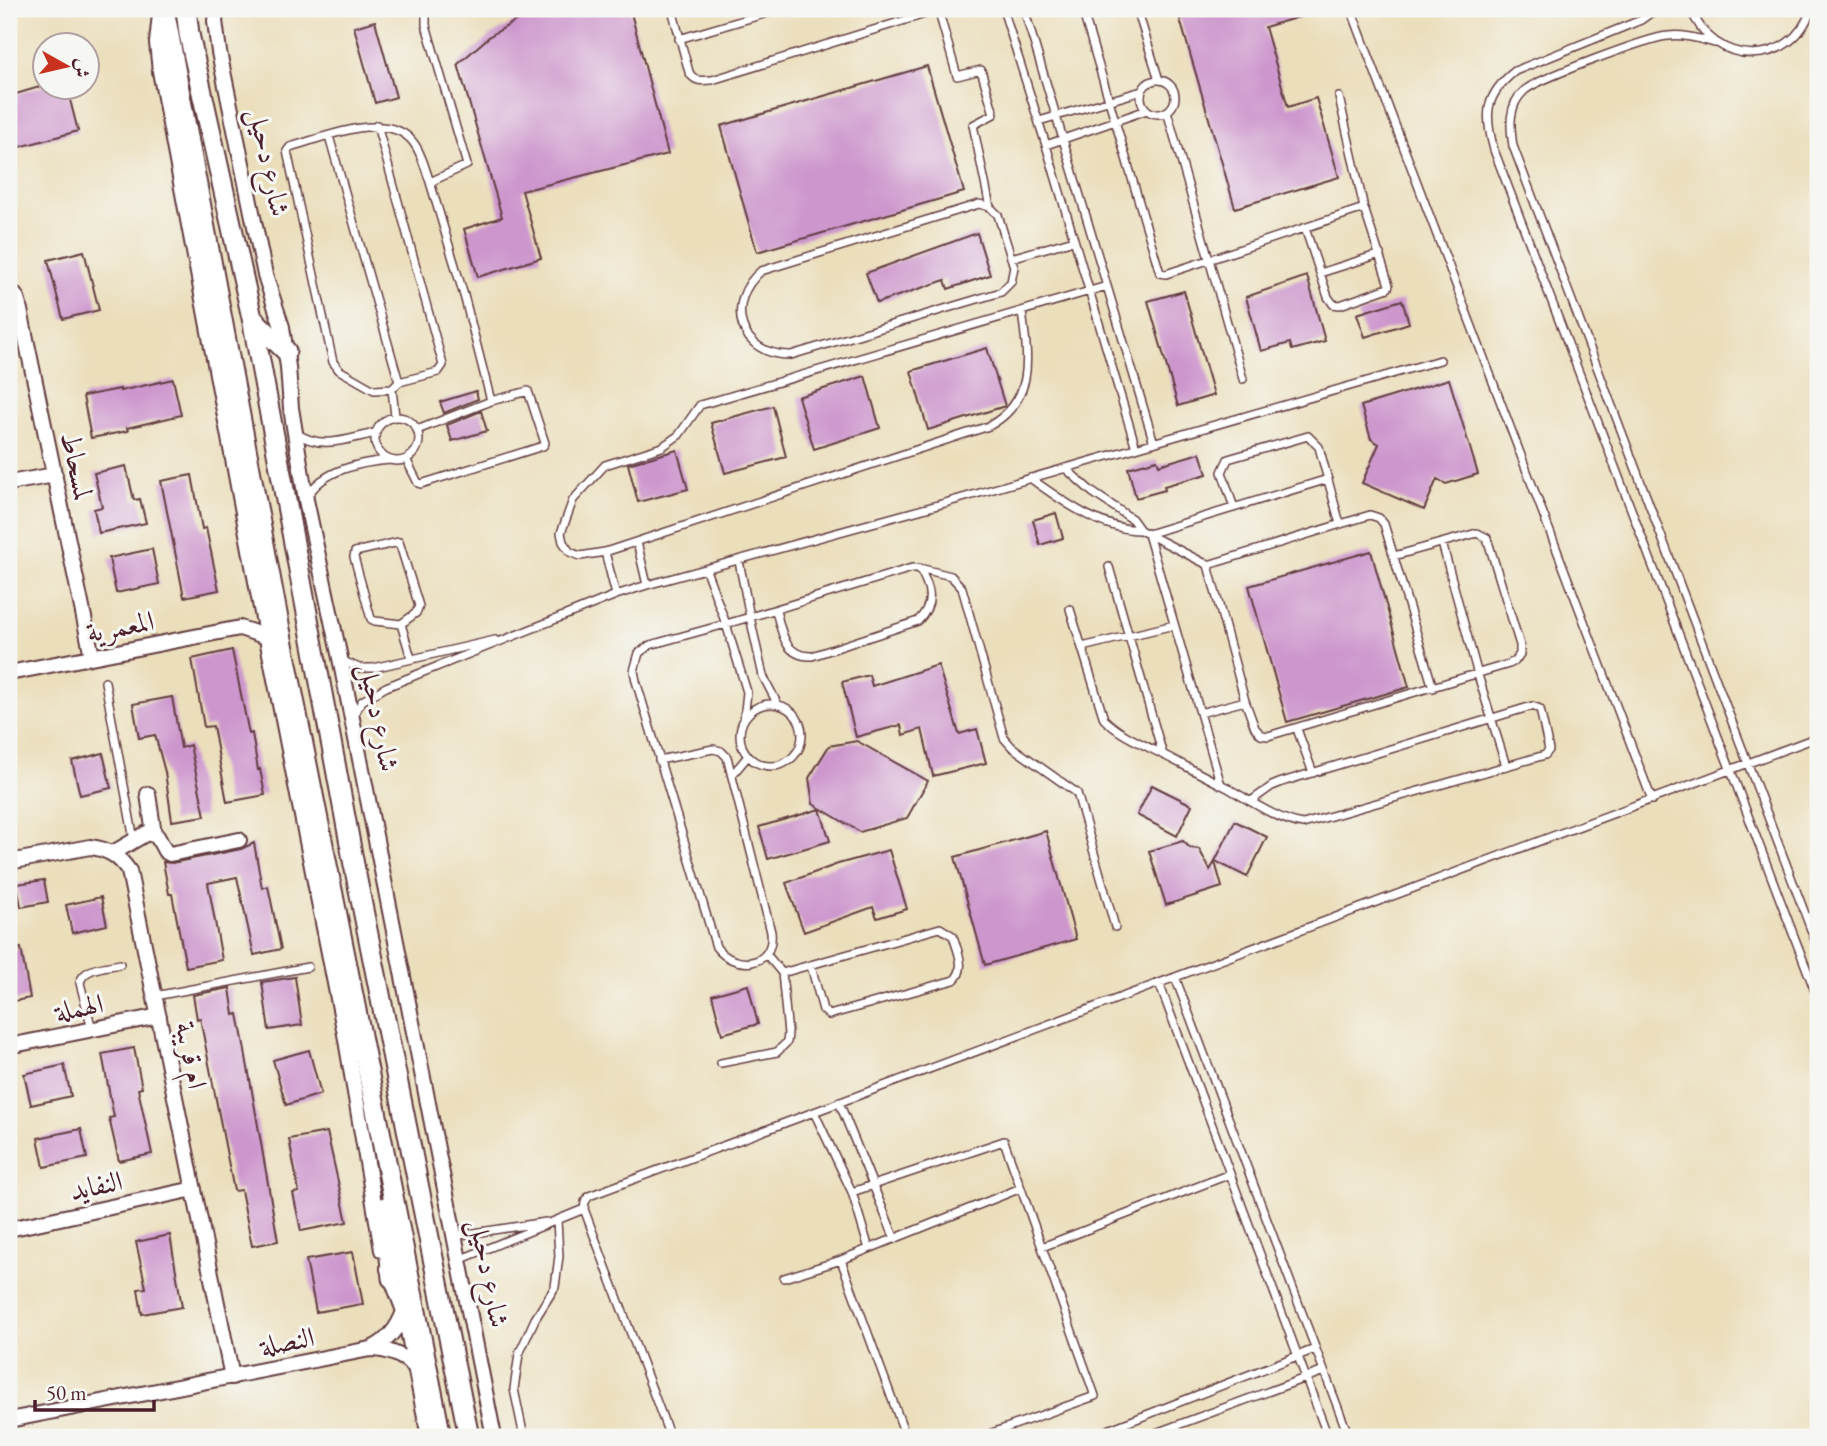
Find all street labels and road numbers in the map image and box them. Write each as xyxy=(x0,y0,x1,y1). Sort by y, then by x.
street label: شارع دحيل xyxy=(235,104,299,221)
street label: لمسحاط xyxy=(53,428,103,504)
street label: المعمرية xyxy=(83,602,157,650)
street label: شارع دحيل xyxy=(346,660,408,776)
street label: الهملة xyxy=(50,985,106,1030)
street label: ام قريبة xyxy=(161,1018,216,1093)
street label: النفايد xyxy=(66,1162,126,1208)
street label: شارع دحيل xyxy=(456,1216,518,1332)
street label: النصلة xyxy=(255,1318,317,1364)

